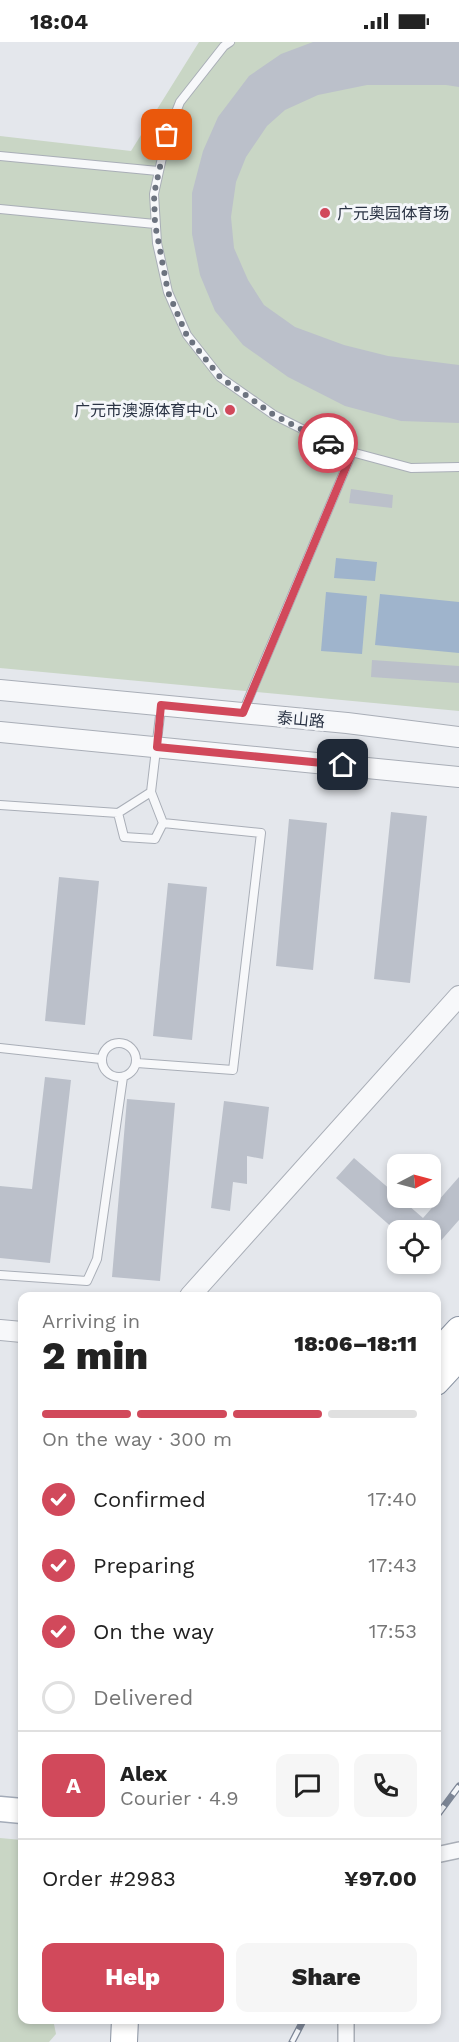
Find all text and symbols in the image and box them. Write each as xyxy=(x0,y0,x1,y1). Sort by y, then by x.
text: 18:04 xyxy=(30,9,88,34)
pin xyxy=(141,109,192,160)
icon: bag xyxy=(150,118,183,151)
place label: 广元奥园体育场 xyxy=(337,204,449,223)
marker: 广元奥园体育场 xyxy=(318,206,332,220)
place label: 广元市澳源体育中心 xyxy=(74,401,218,420)
marker: 广元市澳源体育中心 xyxy=(223,403,237,417)
courier xyxy=(298,413,358,473)
icon: car xyxy=(312,427,345,460)
street label: 泰山路 xyxy=(276,708,326,731)
pin xyxy=(317,739,368,790)
icon: home xyxy=(326,748,359,781)
north arrow xyxy=(387,1154,441,1208)
map controls xyxy=(387,1154,441,1274)
button: locate xyxy=(387,1220,441,1274)
text: Arriving in xyxy=(42,1309,140,1333)
text: 18:06–18:11 xyxy=(294,1331,417,1356)
text: 2 min xyxy=(42,1333,148,1378)
text: On the way · 300 m xyxy=(42,1427,232,1451)
icon: check xyxy=(42,1483,75,1516)
text: Confirmed xyxy=(93,1487,206,1512)
text: 17:40 xyxy=(367,1487,417,1511)
icon: check xyxy=(42,1549,75,1582)
text: Preparing xyxy=(93,1553,194,1578)
text: 17:43 xyxy=(368,1553,417,1577)
icon: check xyxy=(42,1615,75,1648)
text: On the way xyxy=(93,1619,214,1644)
text: 17:53 xyxy=(369,1619,417,1643)
text: Delivered xyxy=(93,1685,193,1710)
button: chat xyxy=(276,1754,339,1817)
button: phone xyxy=(354,1754,417,1817)
text: Alex xyxy=(120,1761,167,1786)
text: A xyxy=(66,1773,81,1798)
text: Courier · 4.9 xyxy=(120,1786,239,1810)
text: Order #2983 xyxy=(42,1866,176,1891)
text: ¥97.00 xyxy=(344,1866,417,1891)
button: Help xyxy=(42,1943,224,2012)
button: Share xyxy=(236,1943,417,2012)

